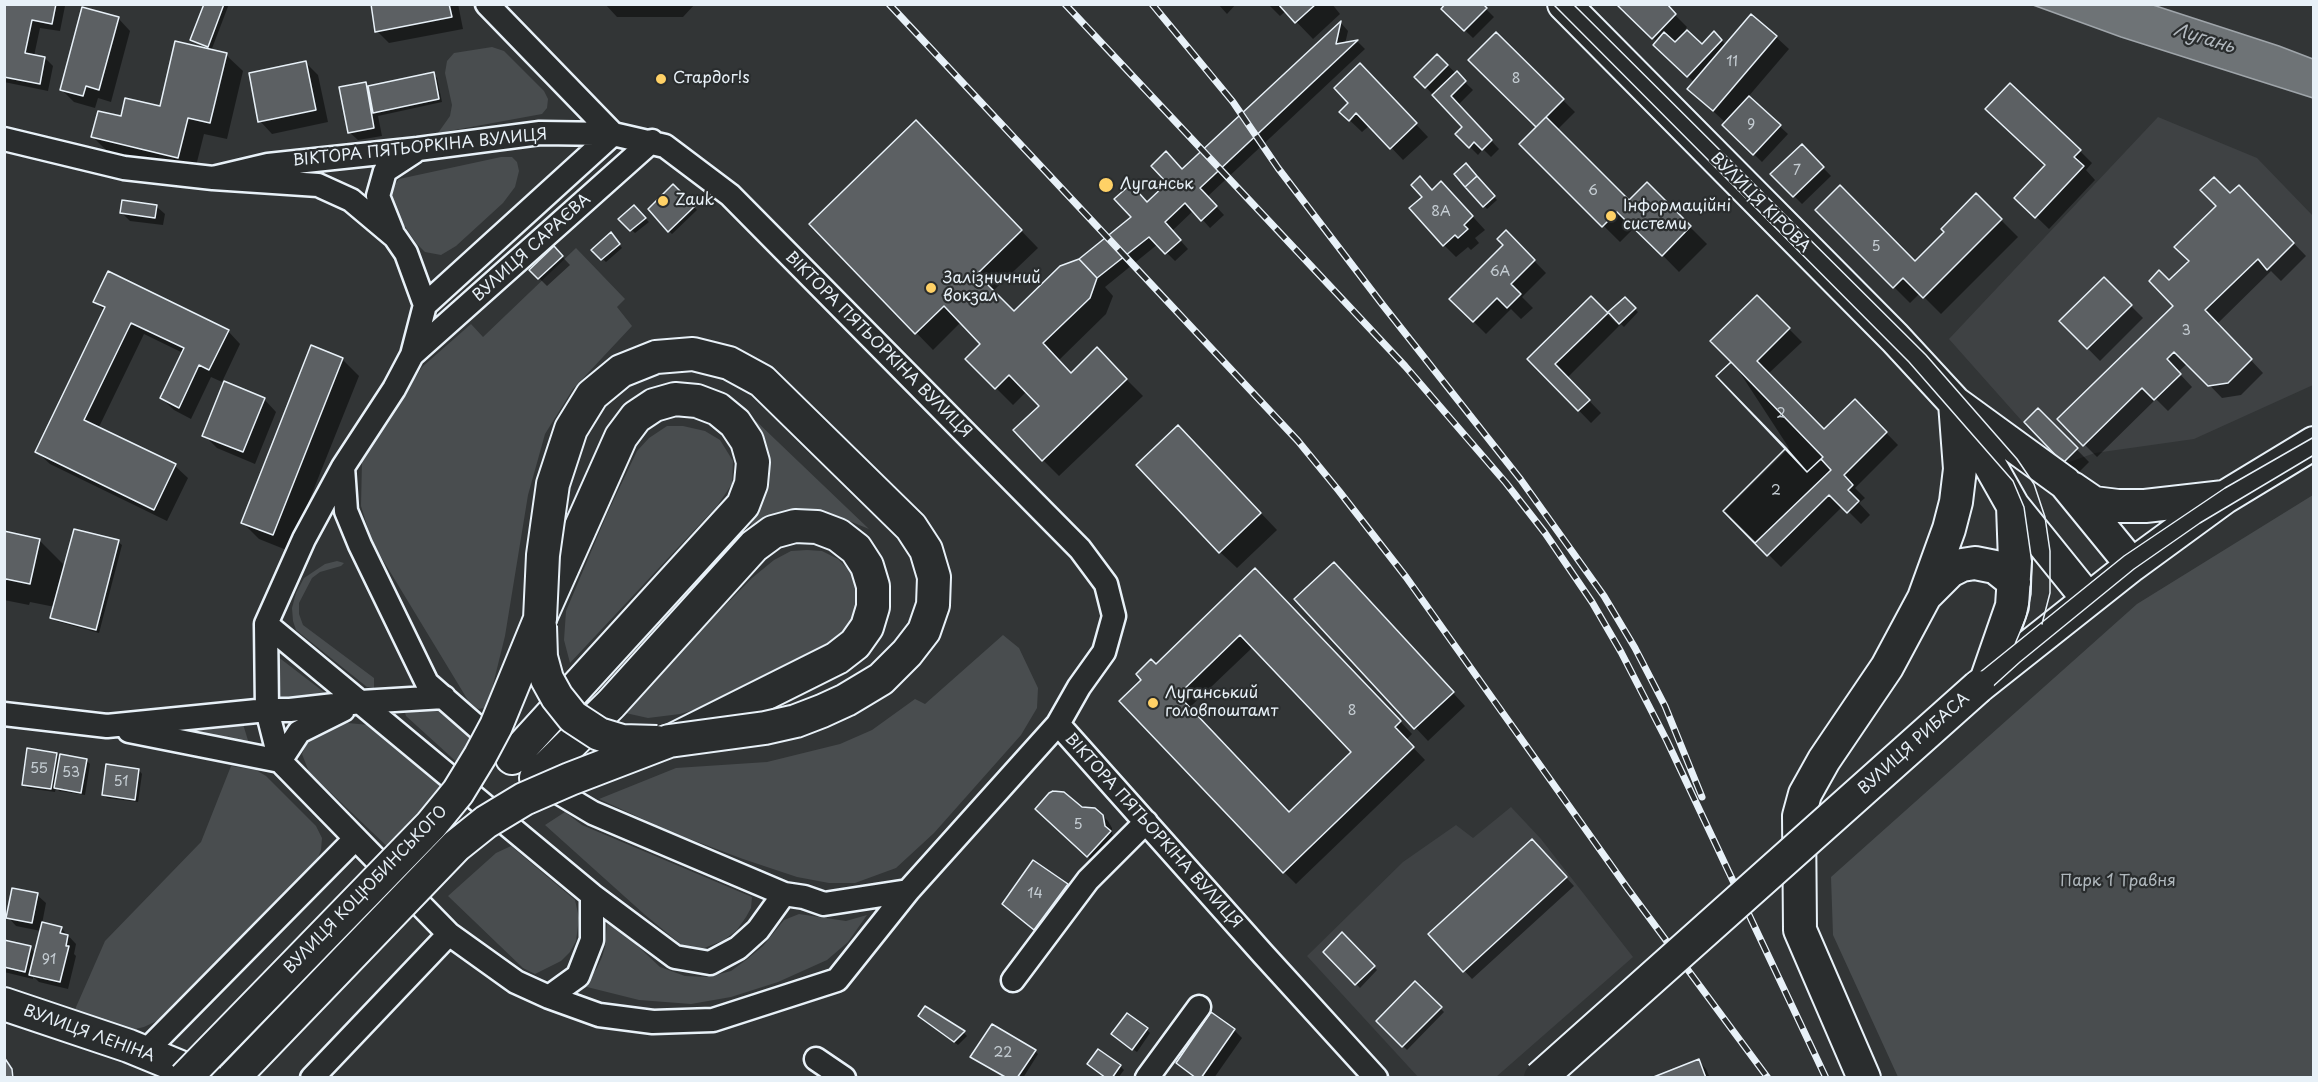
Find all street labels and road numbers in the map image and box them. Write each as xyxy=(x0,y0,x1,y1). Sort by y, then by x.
street label: ВІКТОРА ПЯТЬОРКІНА ВУЛИЦЯ xyxy=(292,125,548,171)
street label: ВУЛИЦЯ КІРОВА xyxy=(1706,149,1814,257)
street label: ВУЛИЦЯ САРАЄВА xyxy=(469,190,595,306)
street label: ВІКТОРА ПЯТЬОРКІНА ВУЛИЦЯ xyxy=(781,248,975,442)
street label: ВУЛИЦЯ РИБАСА xyxy=(1855,689,1973,799)
street label: ВІКТОРА ПЯТЬОРКІНА ВУЛИЦЯ xyxy=(1060,730,1246,932)
street label: ВУЛИЦЯ КОЦЮБИНСЬКОГО xyxy=(280,802,452,978)
street label: ВУЛИЦЯ ЛЕНІНА xyxy=(21,1001,157,1067)

